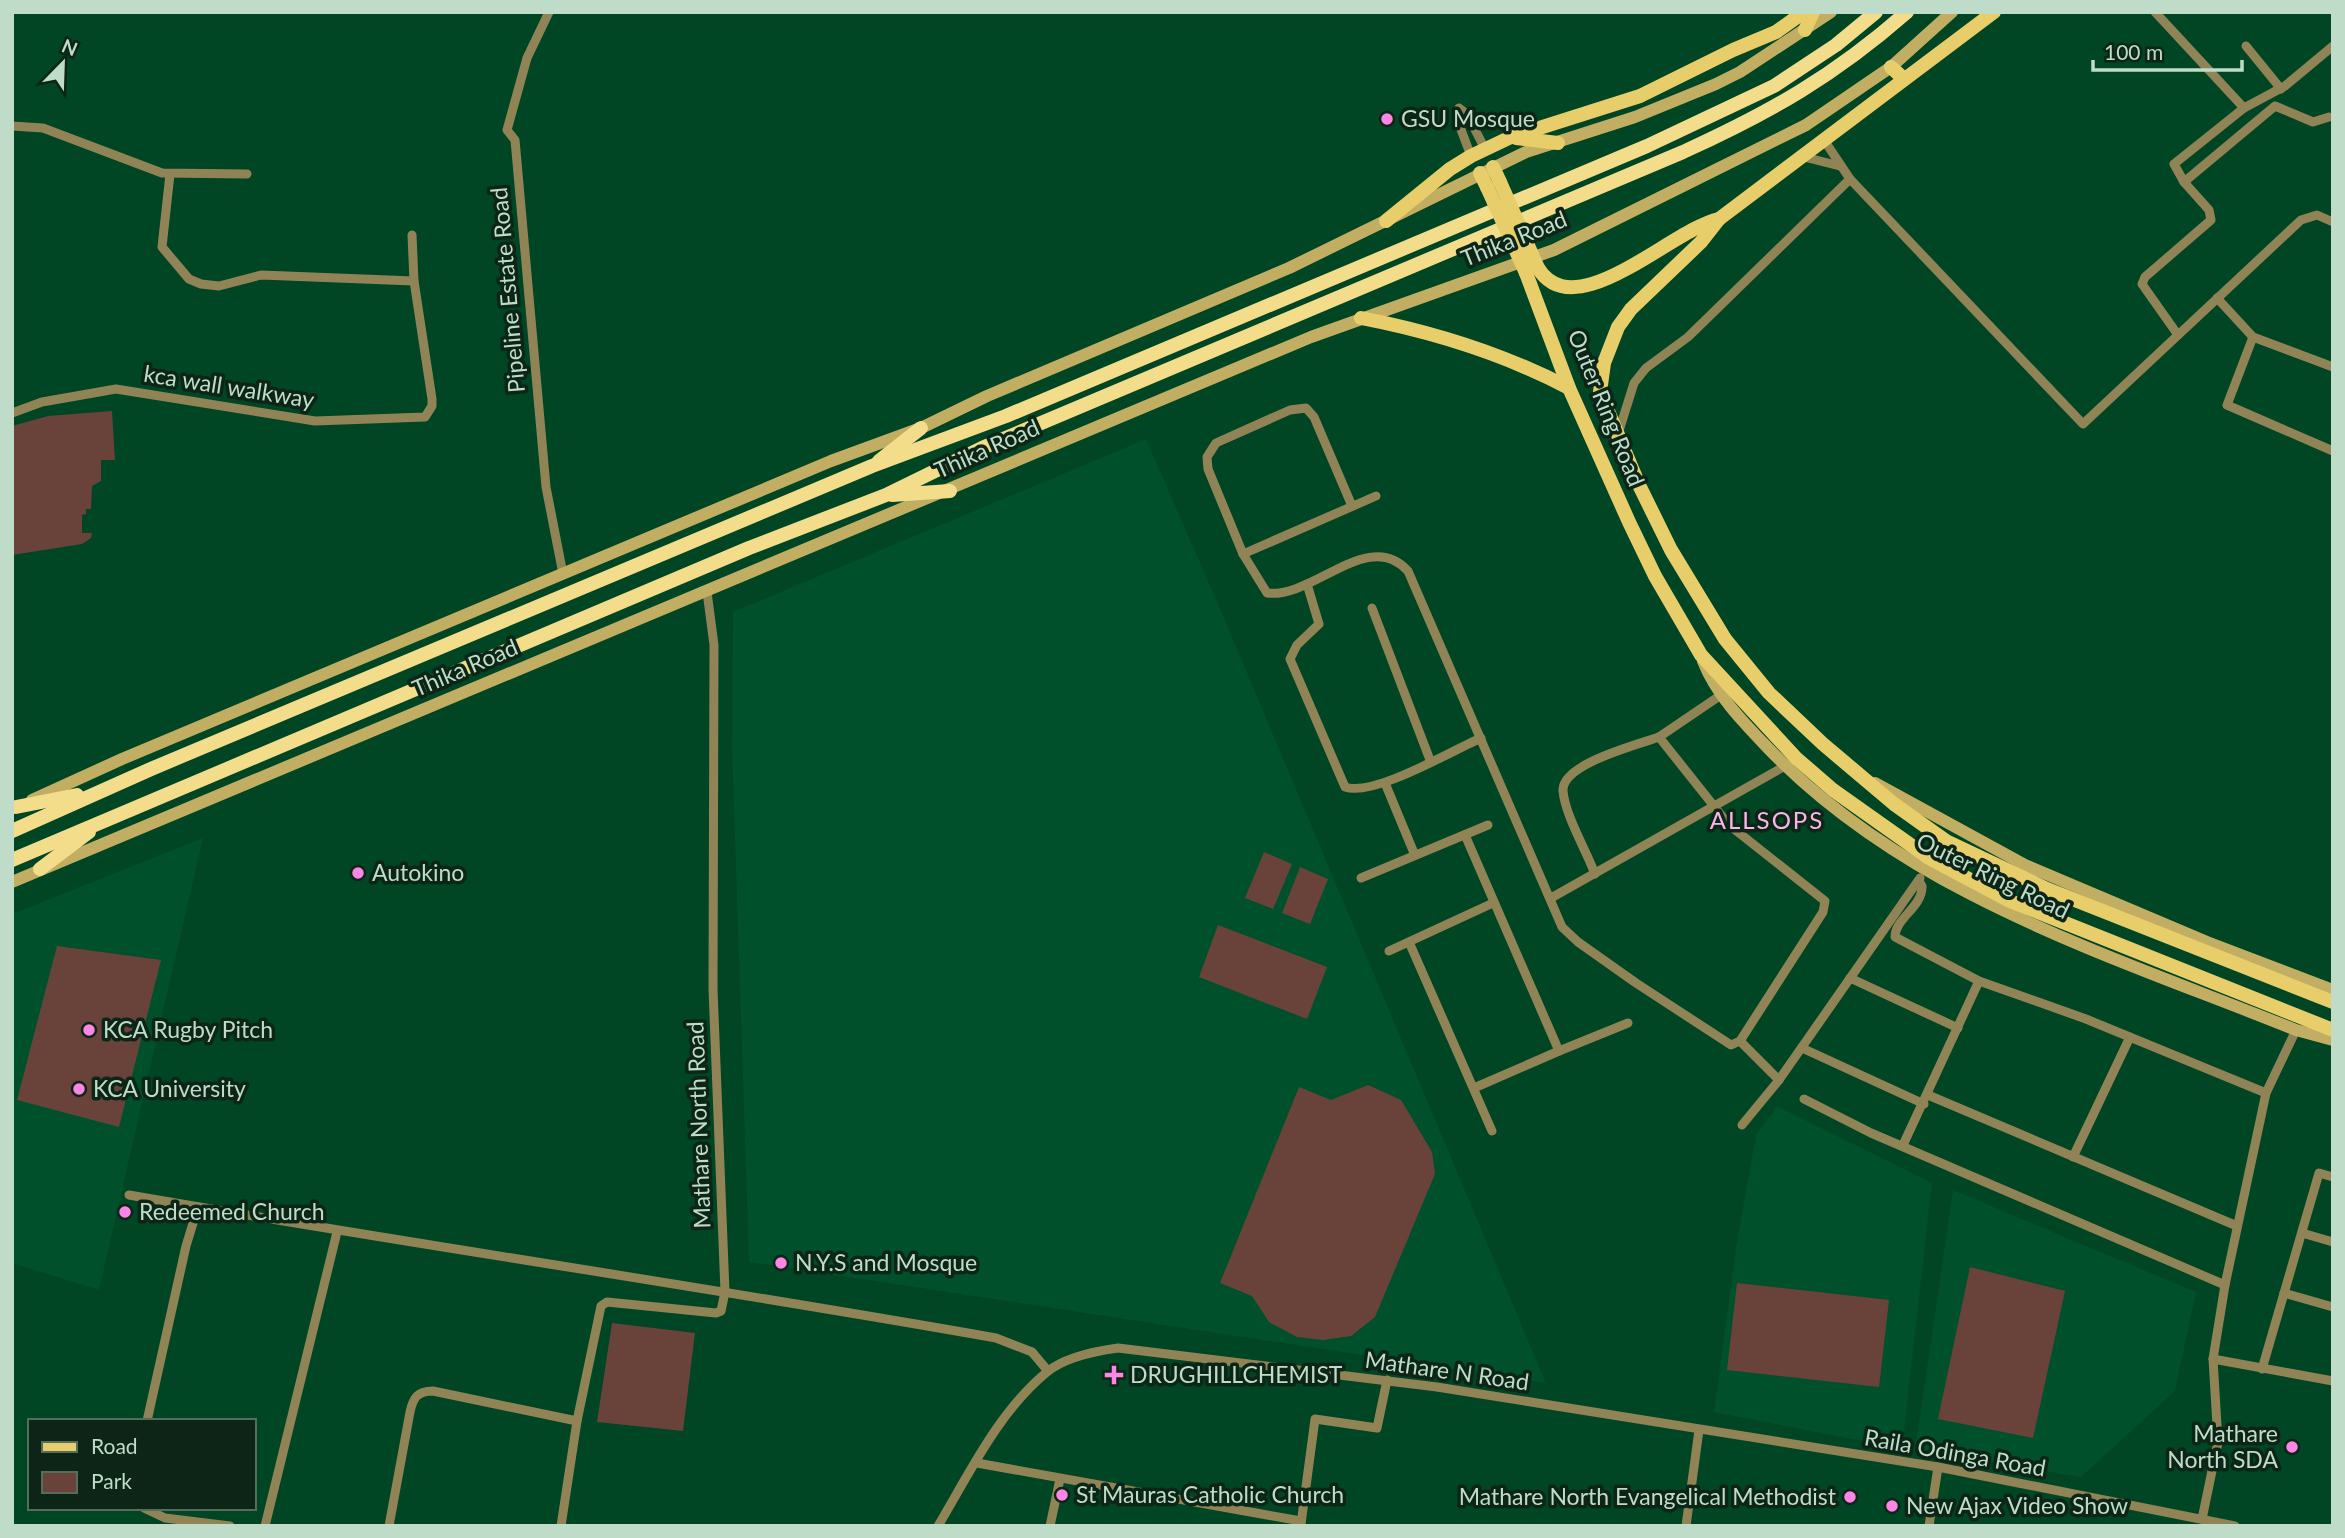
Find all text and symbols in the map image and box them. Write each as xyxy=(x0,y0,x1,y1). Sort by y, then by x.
north arrow xyxy=(28,28,98,98)
scale bar xyxy=(2093,28,2242,72)
text: N xyxy=(59,33,81,60)
text: 100 m xyxy=(2104,39,2163,64)
place label: GSU Mosque xyxy=(1401,104,1535,132)
marker: GSU Mosque xyxy=(1379,111,1395,127)
street label: Pipeline Estate Road xyxy=(484,186,530,394)
street label: Thika Road xyxy=(1457,204,1571,272)
street label: Outer Ring Road xyxy=(1563,325,1651,490)
street label: kca wall walkway xyxy=(142,359,316,413)
street label: Thika Road xyxy=(930,413,1043,484)
street label: Thika Road xyxy=(408,632,522,702)
district label: ALLSOPS xyxy=(1710,805,1824,834)
street label: Outer Ring Road xyxy=(1912,826,2074,924)
place label: Autokino xyxy=(372,858,464,886)
marker: Autokino xyxy=(350,865,366,881)
place label: KCA Rugby Pitch xyxy=(103,1015,273,1043)
street label: Mathare North Road xyxy=(680,1021,716,1229)
marker: KCA Rugby Pitch xyxy=(81,1022,97,1038)
place label: KCA University xyxy=(93,1074,246,1102)
marker: KCA University xyxy=(71,1081,87,1097)
place label: Redeemed Church xyxy=(139,1197,325,1225)
marker: Redeemed Church xyxy=(117,1204,133,1220)
place label: N.Y.S and Mosque xyxy=(795,1248,977,1276)
marker: N.Y.S and Mosque xyxy=(773,1255,789,1271)
street label: Mathare N Road xyxy=(1363,1345,1531,1395)
place label: DRUGHILLCHEMIST xyxy=(1130,1360,1343,1388)
marker: DRUGHILLCHEMIST xyxy=(1104,1365,1124,1385)
legend xyxy=(28,1419,256,1510)
place label: Mathare North SDA xyxy=(2167,1419,2278,1473)
street label: Raila Odinga Road xyxy=(1862,1422,2048,1482)
text: Road xyxy=(91,1433,138,1458)
marker: Mathare North SDA xyxy=(2284,1439,2300,1455)
text: Park xyxy=(91,1468,132,1493)
place label: St Mauras Catholic Church xyxy=(1076,1480,1344,1508)
place label: Mathare North Evangelical Methodist xyxy=(1459,1482,1837,1510)
marker: St Mauras Catholic Church xyxy=(1054,1487,1070,1503)
marker: Mathare North Evangelical Methodist xyxy=(1842,1489,1858,1505)
place label: New Ajax Video Show xyxy=(1906,1491,2128,1519)
marker: New Ajax Video Show xyxy=(1884,1498,1900,1514)

